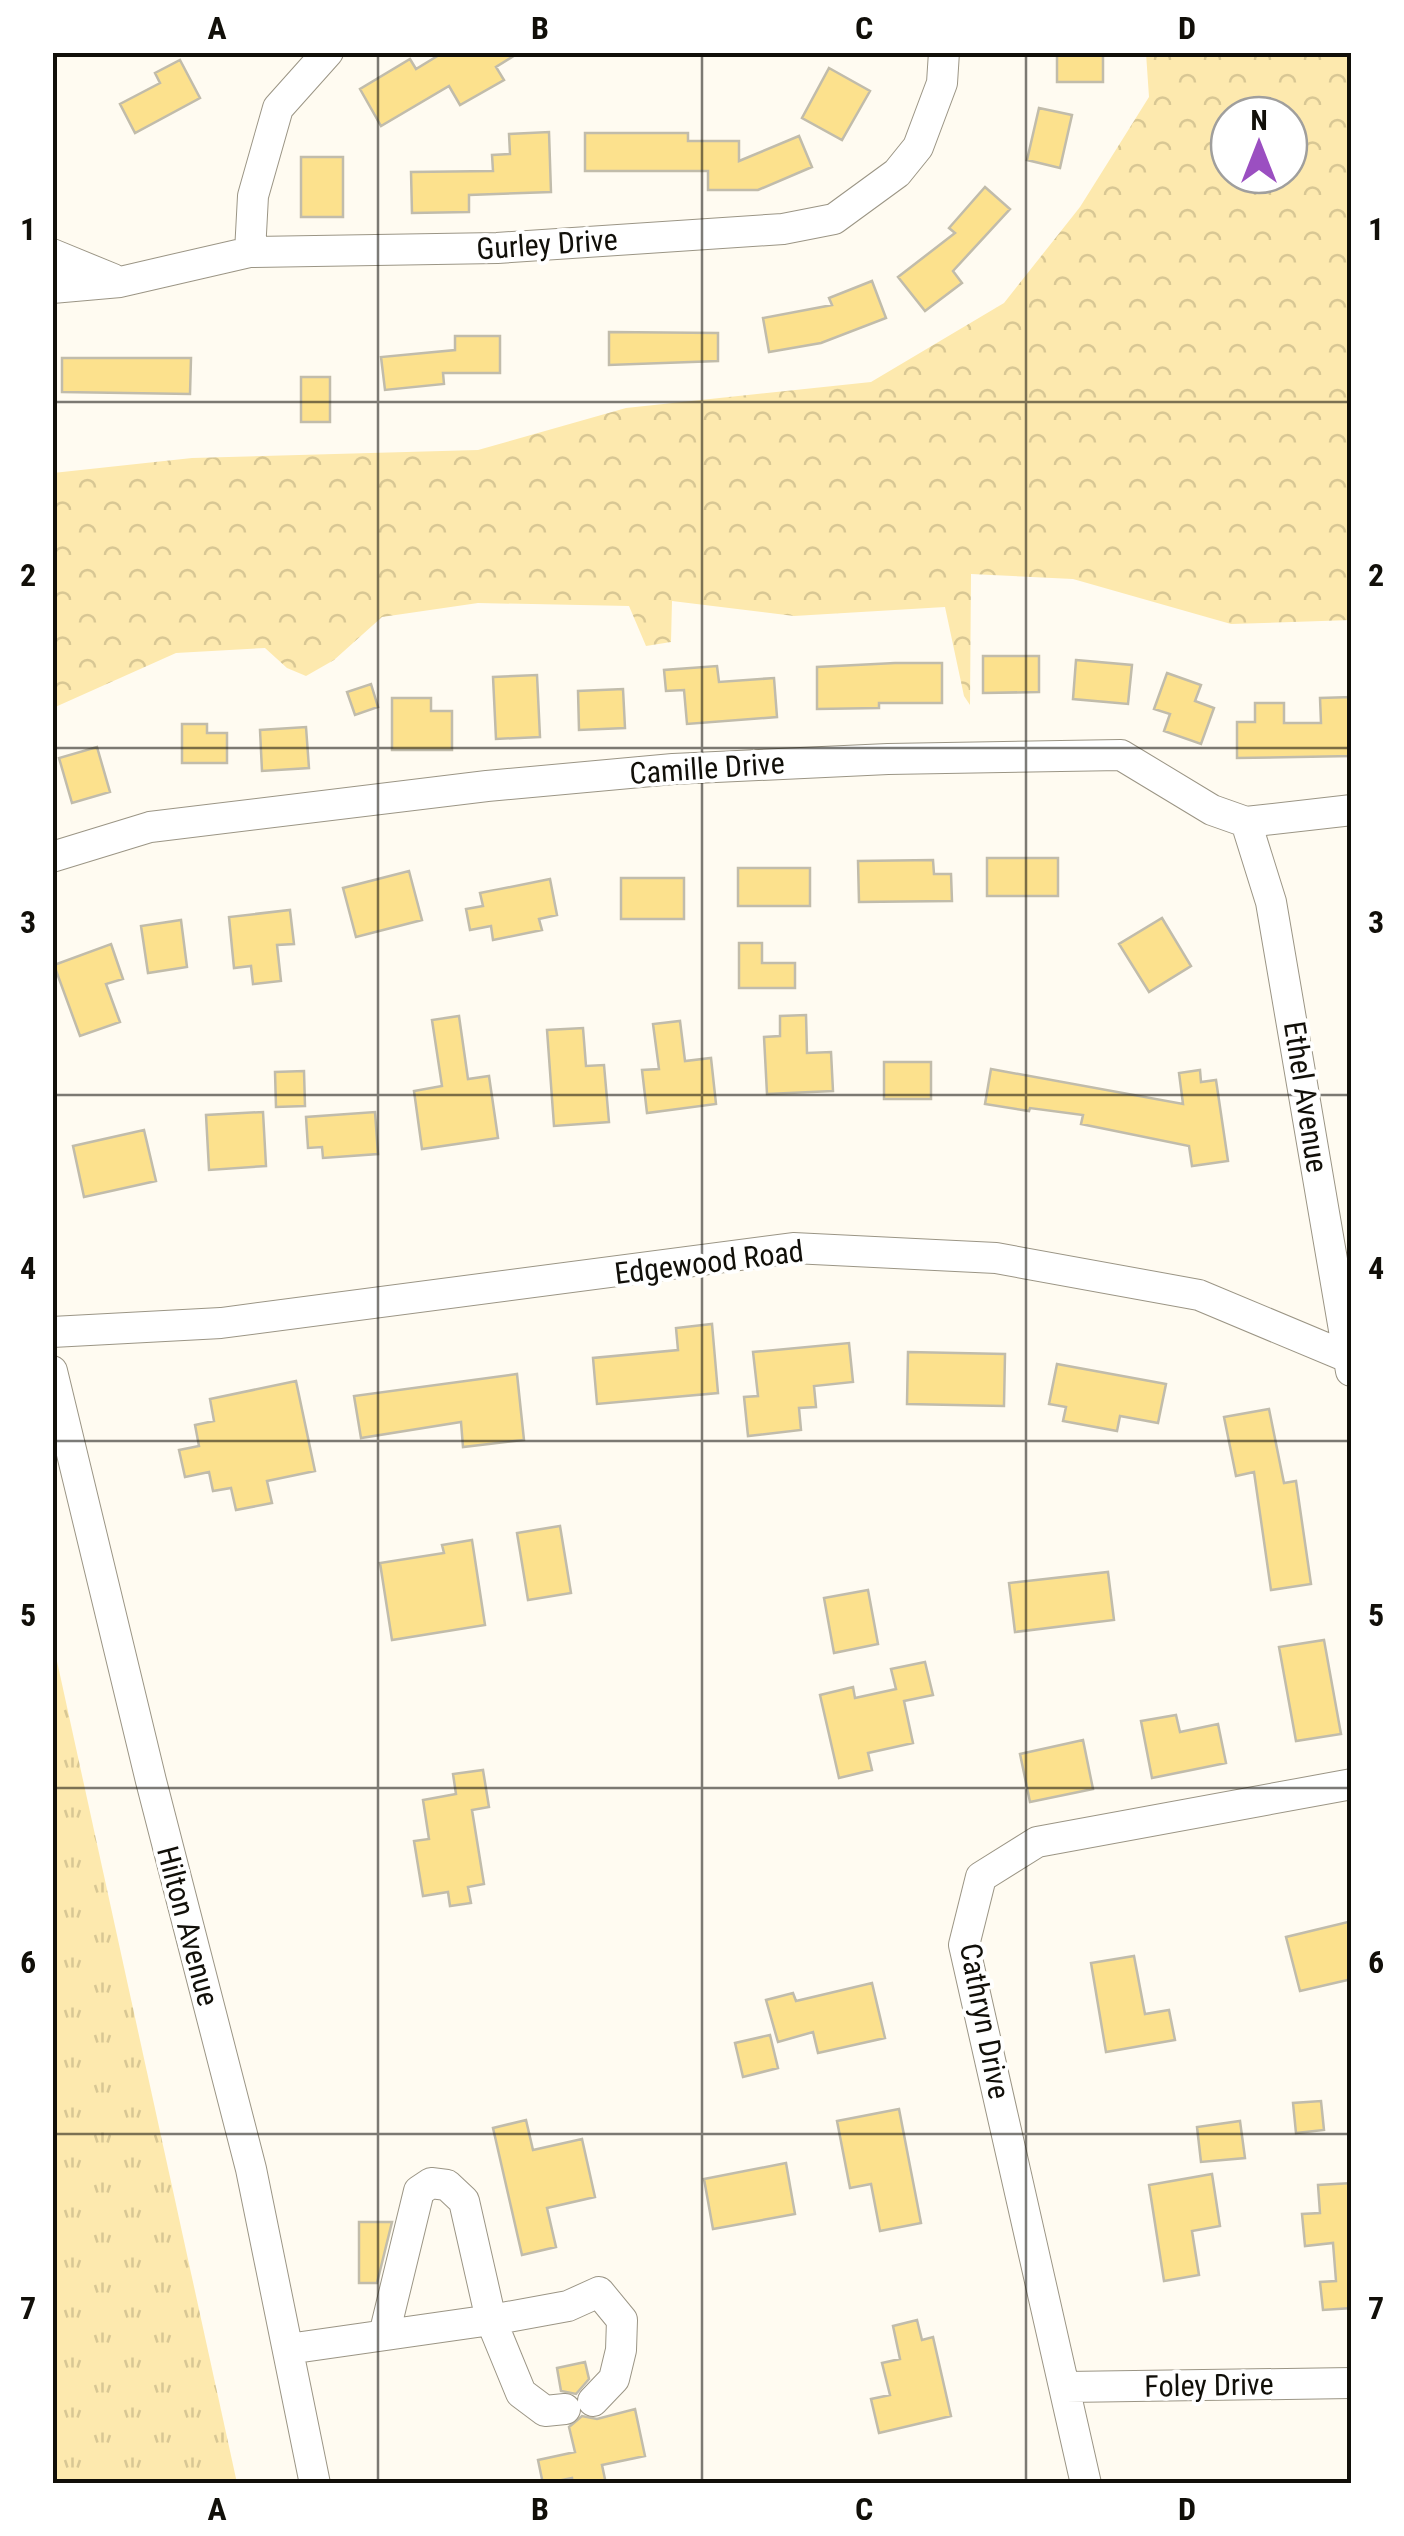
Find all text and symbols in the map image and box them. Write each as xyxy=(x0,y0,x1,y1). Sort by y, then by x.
text: A xyxy=(207,9,227,47)
text: B xyxy=(531,9,549,47)
text: C xyxy=(855,9,873,47)
text: D xyxy=(1178,9,1196,47)
north arrow xyxy=(1209,95,1309,195)
text: N xyxy=(1250,104,1268,137)
text: 1 xyxy=(20,210,36,248)
text: 1 xyxy=(1368,210,1384,248)
street label: Gurley Drive xyxy=(475,222,619,266)
text: 2 xyxy=(20,556,36,594)
text: 2 xyxy=(1368,556,1384,594)
street label: Camille Drive xyxy=(628,745,786,791)
text: 3 xyxy=(20,903,36,941)
text: 3 xyxy=(1368,903,1384,941)
street label: Ethel Avenue xyxy=(1277,1019,1335,1175)
street label: Edgewood Road xyxy=(613,1233,805,1291)
text: 4 xyxy=(20,1249,36,1287)
text: 4 xyxy=(1368,1249,1384,1287)
text: 5 xyxy=(20,1596,36,1634)
text: 5 xyxy=(1368,1596,1384,1634)
street label: Hilton Avenue xyxy=(150,1842,226,2010)
street label: Cathryn Drive xyxy=(953,1940,1017,2102)
text: 6 xyxy=(20,1943,36,1981)
text: 6 xyxy=(1368,1943,1384,1981)
text: 7 xyxy=(20,2289,36,2327)
text: 7 xyxy=(1368,2289,1384,2327)
street label: Foley Drive xyxy=(1144,2366,1274,2404)
text: A xyxy=(207,2490,227,2528)
text: B xyxy=(531,2490,549,2528)
text: C xyxy=(855,2490,873,2528)
text: D xyxy=(1178,2490,1196,2528)

